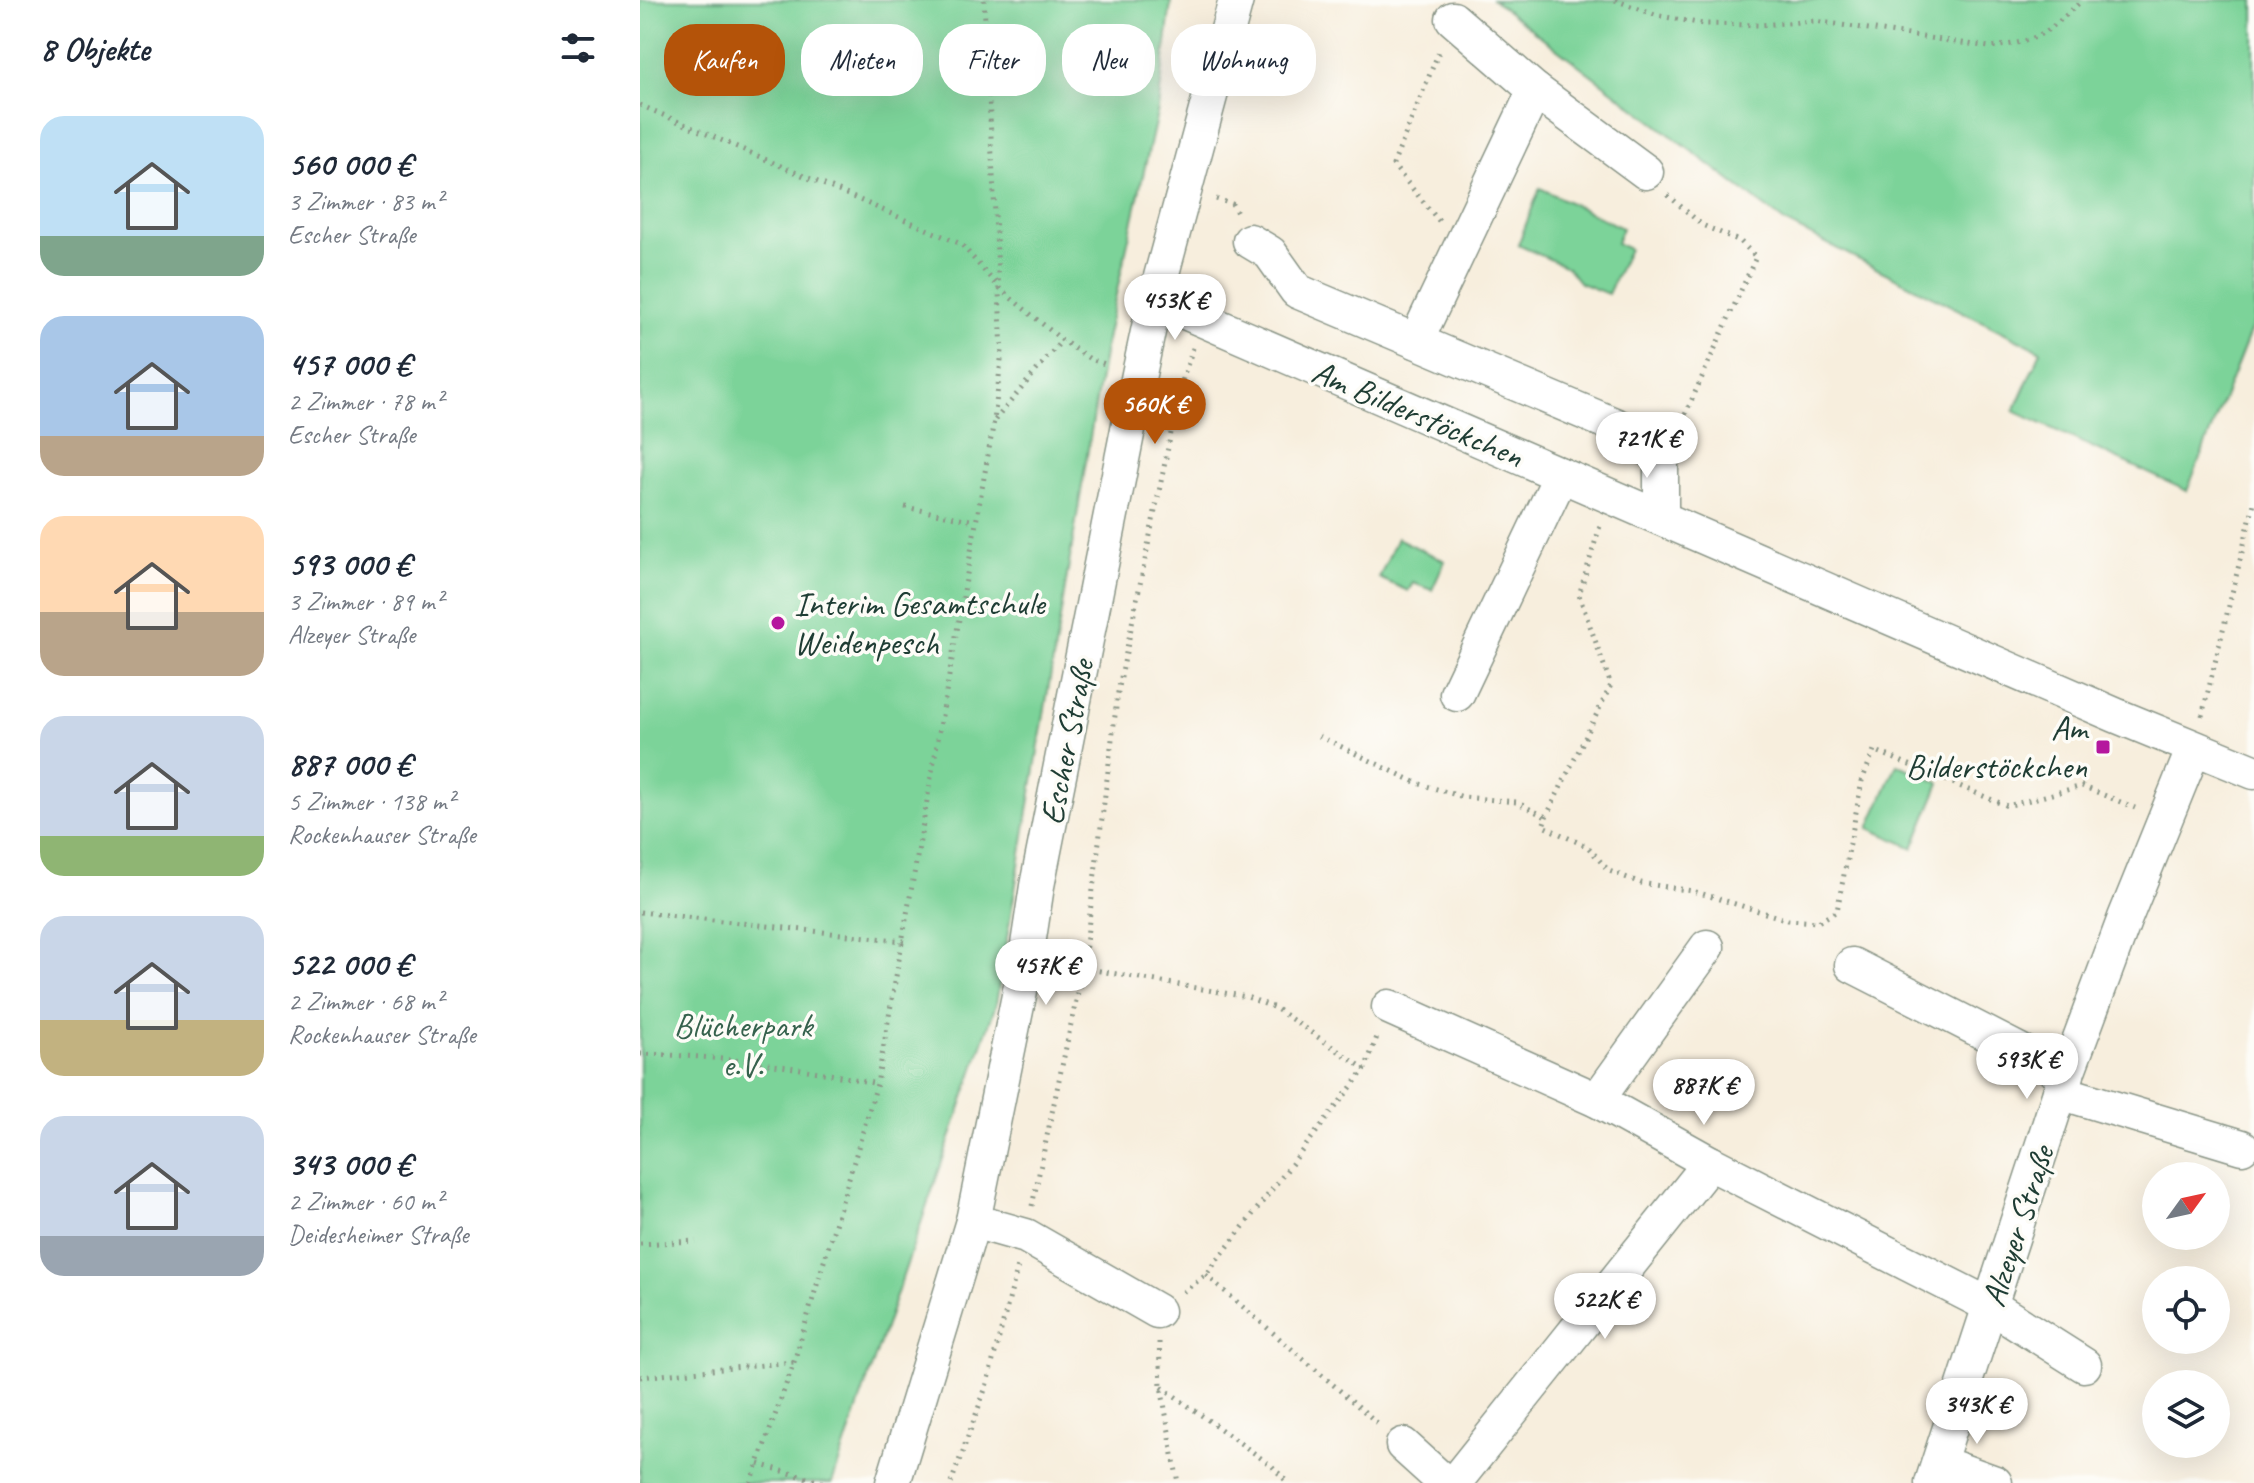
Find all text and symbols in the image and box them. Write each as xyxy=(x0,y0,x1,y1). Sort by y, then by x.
chip: Kaufen xyxy=(664,24,785,96)
chip: Mieten xyxy=(801,24,923,96)
chip: Filter xyxy=(939,24,1046,96)
chip: Neu xyxy=(1062,24,1155,96)
chip: Wohnung xyxy=(1171,24,1316,96)
icon: filters xyxy=(556,26,600,70)
text: 8 Objekte xyxy=(40,27,150,70)
text: 560 000 € xyxy=(288,142,412,185)
icon: home xyxy=(104,148,200,244)
text: 3 Zimmer · 83 m² xyxy=(288,185,443,218)
text: Escher Straße xyxy=(288,218,415,251)
pin: 453K € xyxy=(1110,274,1240,342)
text: 453K € xyxy=(1142,283,1208,316)
text: 457 000 € xyxy=(288,342,411,385)
icon: home xyxy=(104,348,200,444)
street label: Am Bilderstöckchen xyxy=(1306,350,1531,478)
pin: 560K € xyxy=(1090,378,1220,446)
text: 2 Zimmer · 78 m² xyxy=(288,385,443,418)
text: 560K € xyxy=(1122,387,1188,420)
pin: 721K € xyxy=(1582,412,1712,480)
text: Escher Straße xyxy=(288,418,415,451)
text: 721K € xyxy=(1614,421,1680,454)
text: 593 000 € xyxy=(288,542,411,585)
icon: home xyxy=(104,548,200,644)
place label: Interim Gesamtschule Weidenpesch xyxy=(794,582,1046,664)
text: 3 Zimmer · 89 m² xyxy=(288,585,443,618)
marker: Interim Gesamtschule Weidenpesch xyxy=(769,614,787,632)
text: Alzeyer Straße xyxy=(288,618,415,651)
street label: Escher Straße xyxy=(1029,653,1104,828)
place label: Am Bilderstöckchen xyxy=(1906,706,2090,788)
marker: Am Bilderstöckchen xyxy=(2094,738,2112,756)
text: 887 000 € xyxy=(288,742,411,785)
icon: home xyxy=(104,748,200,844)
text: 5 Zimmer · 138 m² xyxy=(288,785,454,818)
text: Rockenhauser Straße xyxy=(288,818,476,851)
pin: 457K € xyxy=(981,939,1111,1007)
text: 522 000 € xyxy=(288,942,411,985)
icon: home xyxy=(104,948,200,1044)
text: 457K € xyxy=(1013,948,1079,981)
text: 2 Zimmer · 68 m² xyxy=(288,985,443,1018)
park label: Blücherpark e.V. xyxy=(674,1004,815,1086)
text: Rockenhauser Straße xyxy=(288,1018,476,1051)
pin: 593K € xyxy=(1962,1033,2092,1101)
text: 593K € xyxy=(1994,1042,2060,1075)
pin: 887K € xyxy=(1639,1059,1769,1127)
text: 887K € xyxy=(1671,1068,1737,1101)
street label: Alzeyer Straße xyxy=(1971,1138,2065,1312)
text: 343 000 € xyxy=(288,1142,412,1185)
icon: home xyxy=(104,1148,200,1244)
north arrow xyxy=(2142,1162,2230,1250)
map controls xyxy=(2142,1162,2230,1458)
text: 2 Zimmer · 60 m² xyxy=(288,1185,443,1218)
text: Deidesheimer Straße xyxy=(288,1218,469,1251)
button: locate xyxy=(2142,1266,2230,1354)
pin: 522K € xyxy=(1540,1273,1670,1341)
text: 522K € xyxy=(1572,1282,1638,1315)
button: layers xyxy=(2142,1370,2230,1458)
pin: 343K € xyxy=(1912,1378,2042,1446)
text: 343K € xyxy=(1944,1387,2010,1420)

